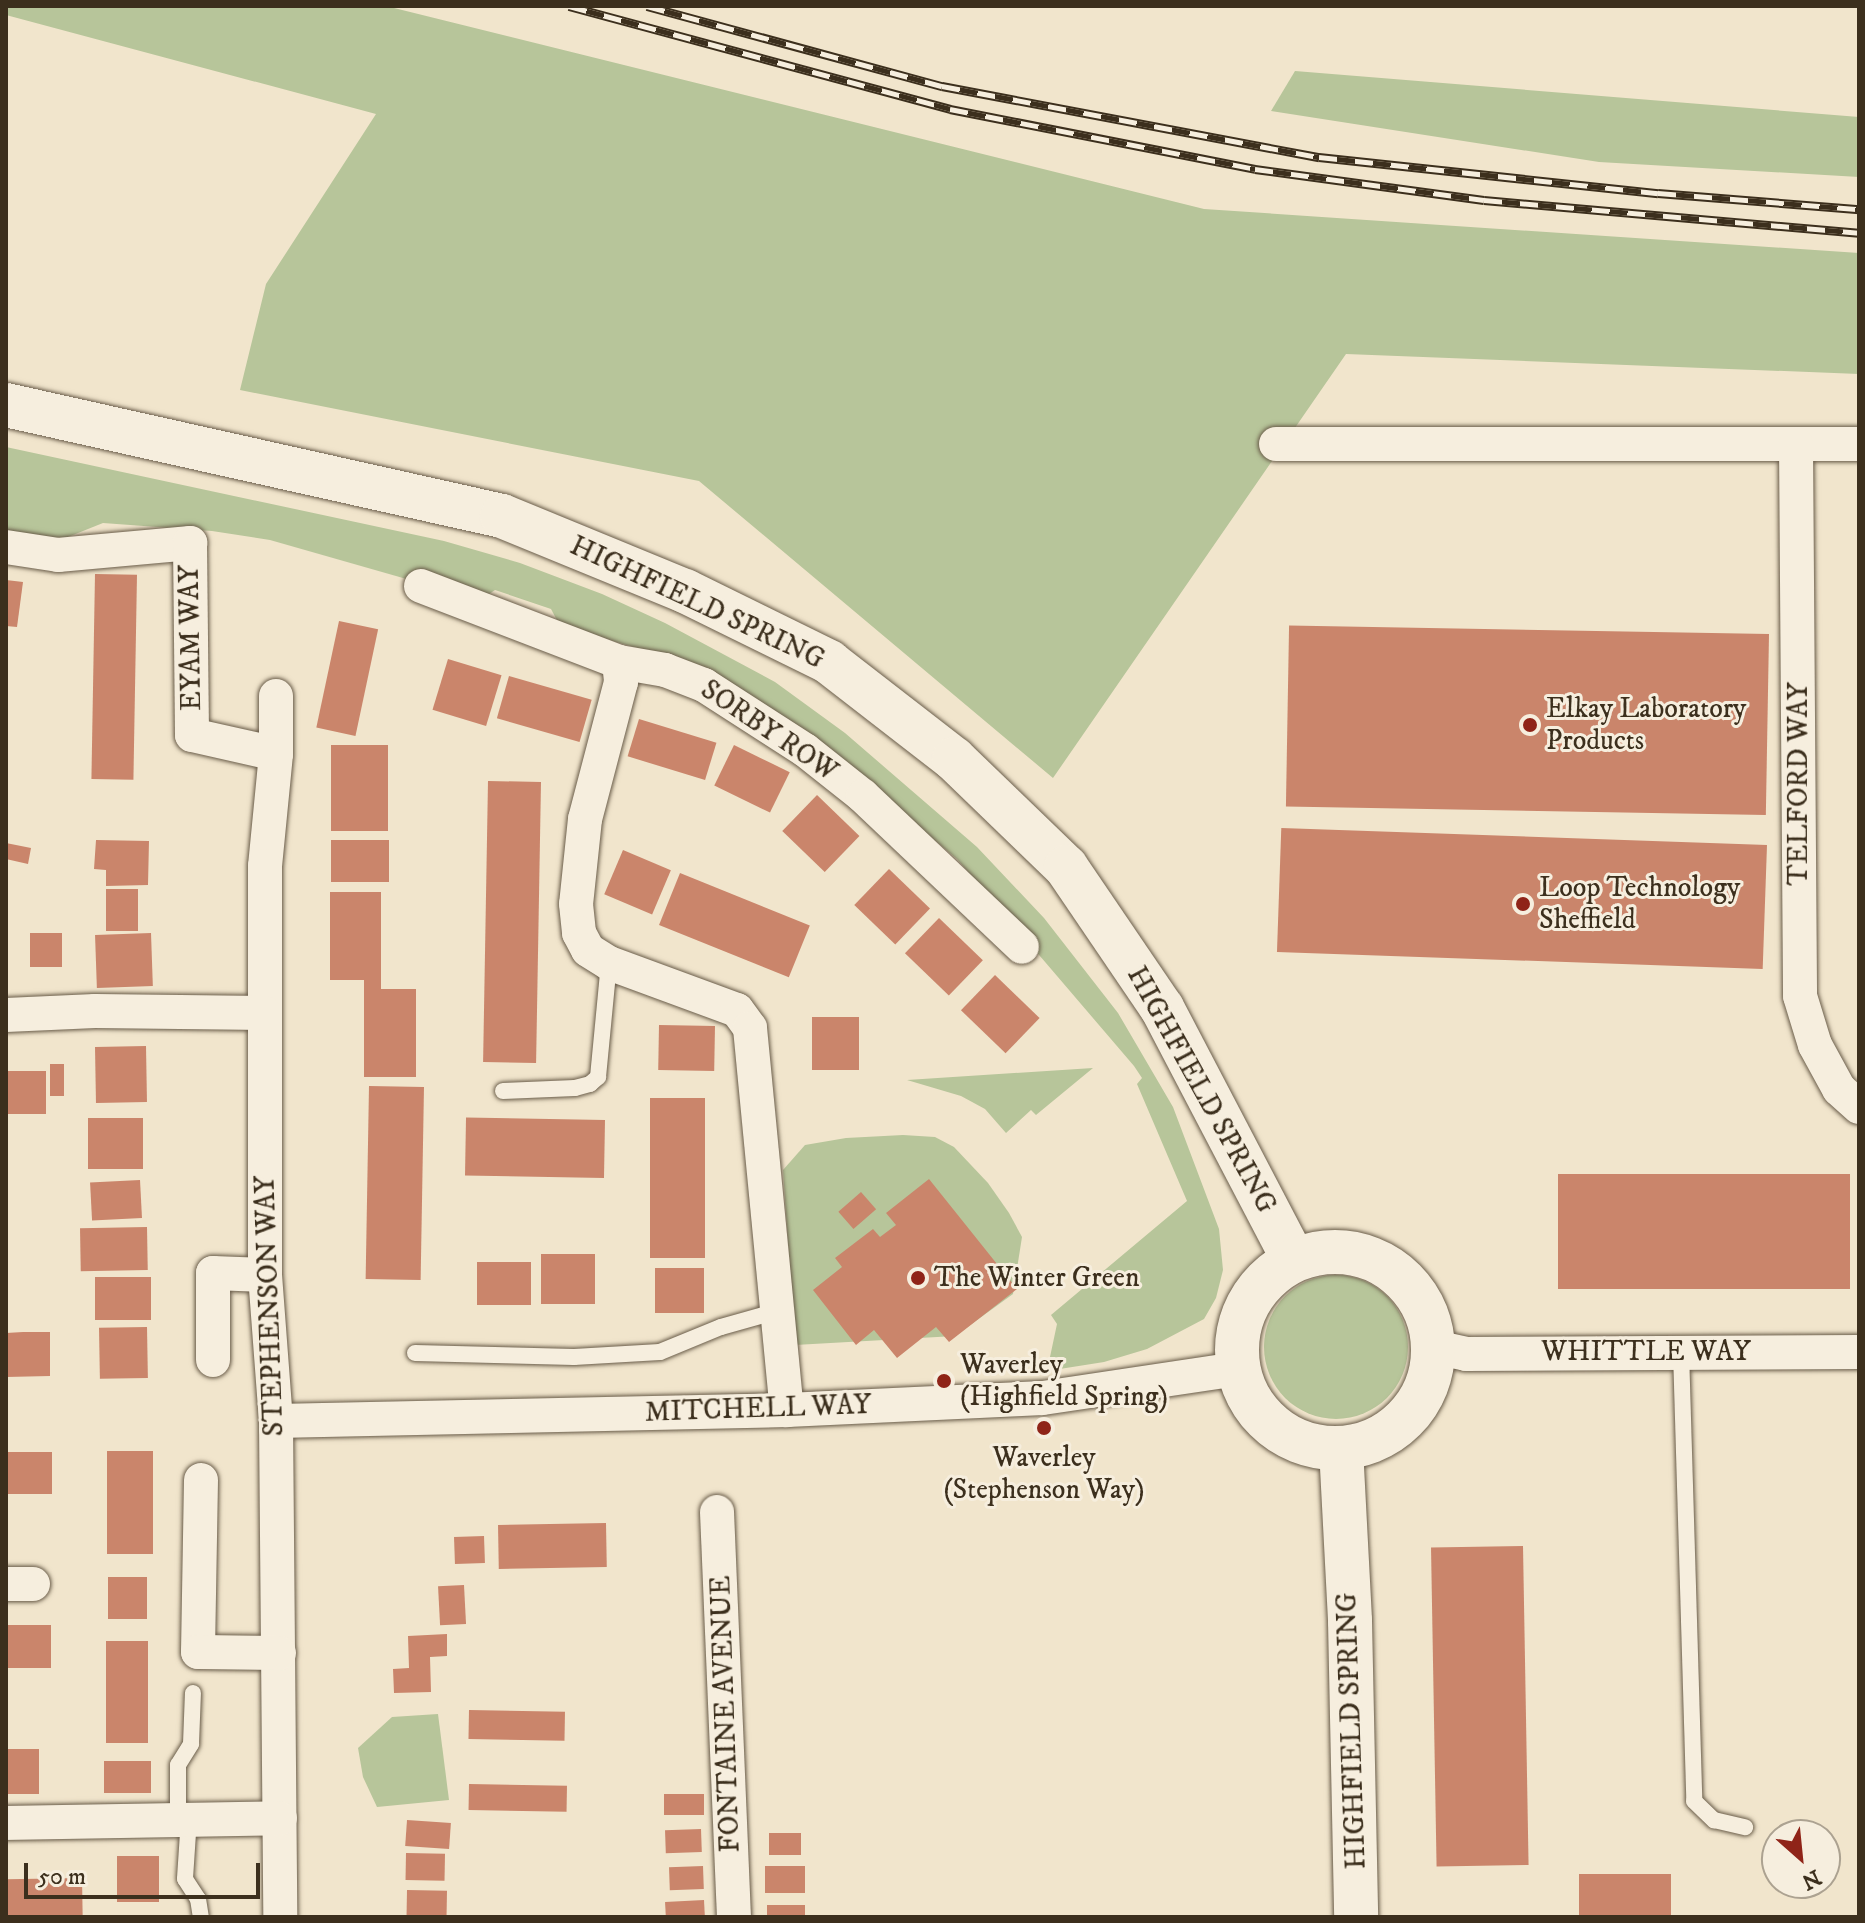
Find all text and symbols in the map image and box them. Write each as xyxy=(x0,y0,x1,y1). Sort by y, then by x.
street label: HIGHFIELD SPRING xyxy=(564,529,830,677)
street label: EYAM WAY xyxy=(173,565,209,711)
street label: SORBY ROW xyxy=(694,673,844,789)
street label: TELFORD WAY xyxy=(1782,682,1816,886)
place label: Elkay Laboratory Products xyxy=(1546,692,1746,758)
marker: Elkay Laboratory Products xyxy=(1521,716,1539,734)
place label: Loop Technology Sheffield xyxy=(1539,871,1740,937)
marker: Loop Technology Sheffield xyxy=(1514,895,1532,913)
street label: HIGHFIELD SPRING xyxy=(1119,961,1283,1219)
street label: STEPHENSON WAY xyxy=(249,1175,291,1437)
place label: The Winter Green xyxy=(934,1261,1140,1295)
marker: The Winter Green xyxy=(909,1269,927,1287)
street label: WHITTLE WAY xyxy=(1541,1335,1751,1369)
place label: Waverley (Highfield Spring) xyxy=(960,1348,1168,1414)
marker: Waverley (Highfield Spring) xyxy=(935,1372,953,1390)
street label: MITCHELL WAY xyxy=(644,1388,872,1430)
marker: Waverley (Stephenson Way) xyxy=(1035,1419,1053,1437)
place label: Waverley (Stephenson Way) xyxy=(943,1441,1145,1507)
street label: FONTAINE AVENUE xyxy=(704,1575,748,1853)
street label: HIGHFIELD SPRING xyxy=(1330,1592,1374,1870)
north arrow xyxy=(1761,1819,1841,1899)
scale bar xyxy=(28,1847,264,1897)
text: 50 m xyxy=(38,1862,86,1892)
text: N xyxy=(1797,1863,1825,1895)

